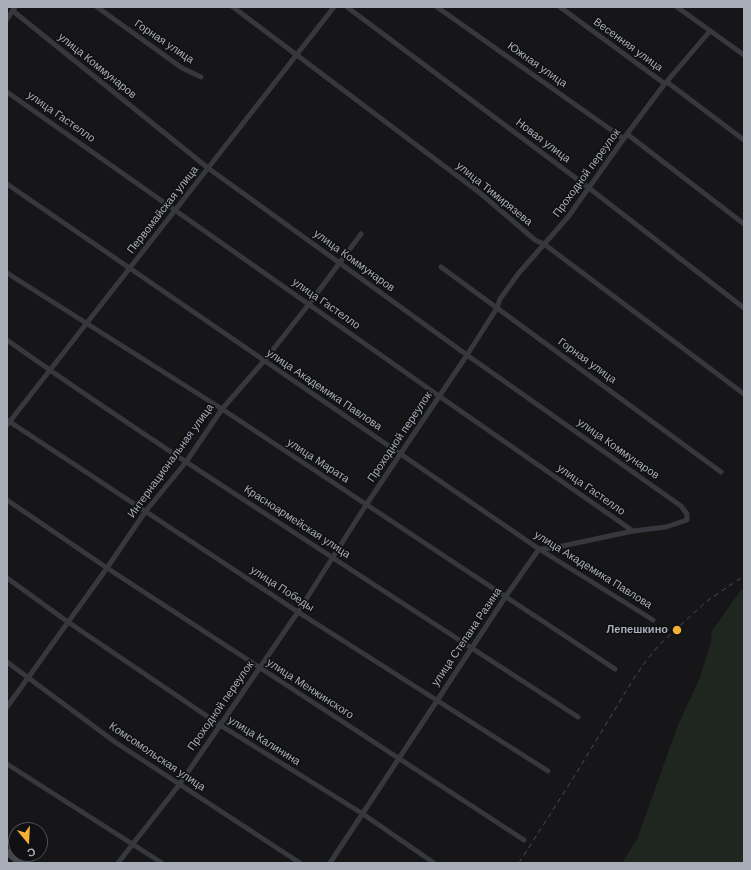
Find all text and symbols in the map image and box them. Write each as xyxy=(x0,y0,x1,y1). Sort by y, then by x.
street label: Весенняя улица xyxy=(591,15,665,75)
street label: Горная улица xyxy=(132,17,196,67)
street label: улица Коммунаров xyxy=(55,30,139,102)
street label: Южная улица xyxy=(505,40,569,90)
street label: улица Гастелло xyxy=(24,89,98,145)
street label: Новая улица xyxy=(513,116,573,166)
street label: Проходной переулок xyxy=(551,126,623,220)
street label: улица Тимирязева xyxy=(453,159,535,229)
street label: Первомайская улица xyxy=(125,163,201,257)
street label: улица Коммунаров xyxy=(311,227,397,295)
street label: улица Гастелло xyxy=(289,276,363,332)
street label: Горная улица xyxy=(555,335,619,387)
street label: улица Академика Павлова xyxy=(264,346,384,434)
street label: Проходной переулок xyxy=(365,389,435,485)
street label: Интернациональная улица xyxy=(125,401,217,521)
street label: улица Коммунаров xyxy=(575,416,661,482)
street label: улица Марата xyxy=(284,436,352,486)
street label: улица Гастелло xyxy=(554,462,628,518)
street label: Красноармейская улица xyxy=(241,483,353,561)
street label: улица Академика Павлова xyxy=(532,528,654,612)
street label: улица Победы xyxy=(248,563,316,615)
street label: улица Степана Разина xyxy=(429,585,505,689)
place label: Лепешкино xyxy=(607,623,668,637)
marker: Лепешкино xyxy=(671,624,683,636)
street label: улица Менжинского xyxy=(264,656,356,722)
street label: Проходной переулок xyxy=(185,659,257,753)
street label: улица Калинина xyxy=(225,713,303,769)
street label: Комсомольская улица xyxy=(106,720,208,794)
north arrow xyxy=(8,822,48,862)
text: С xyxy=(26,846,37,859)

